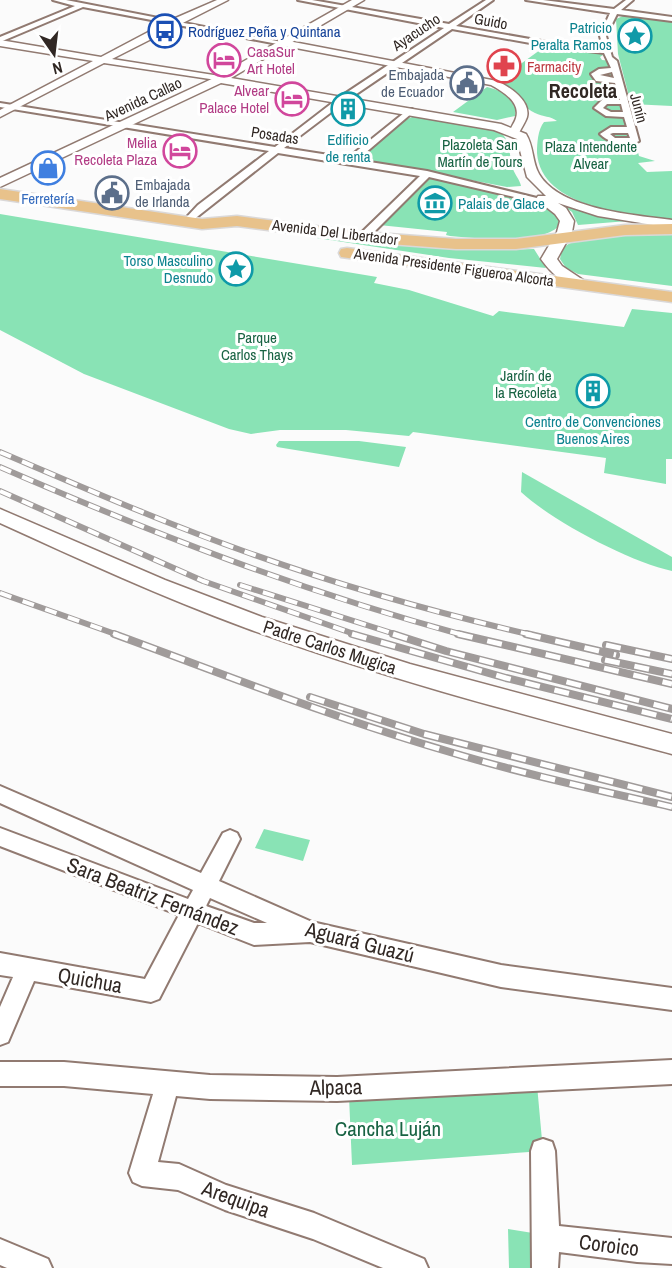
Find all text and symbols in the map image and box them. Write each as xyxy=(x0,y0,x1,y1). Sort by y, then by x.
street label: Ayacucho xyxy=(387,8,444,56)
street label: Guido xyxy=(473,8,509,34)
bus stop icon: Rodríguez Peña y Quintana xyxy=(147,13,183,49)
place label: Patricio Peralta Ramos xyxy=(531,17,612,55)
place icon: Patricio Peralta Ramos xyxy=(617,18,653,54)
place label: Rodríguez Peña y Quintana xyxy=(188,21,341,42)
north arrow xyxy=(24,24,84,84)
place label: CasaSur Art Hotel xyxy=(246,41,295,79)
hotel icon: CasaSur Art Hotel xyxy=(206,42,242,78)
pharmacy icon: Farmacity xyxy=(486,48,522,84)
place label: Farmacity xyxy=(527,56,582,77)
text: N xyxy=(50,57,65,80)
place label: Embajada de Ecuador xyxy=(381,64,444,102)
public building icon: Embajada de Ecuador xyxy=(449,65,485,101)
street label: Avenida Callao xyxy=(100,72,185,127)
district label: Recoleta xyxy=(549,77,617,104)
place label: Alvear Palace Hotel xyxy=(199,80,269,118)
hotel icon: Alvear Palace Hotel xyxy=(274,81,310,117)
building icon: Edificio de renta xyxy=(330,91,366,127)
street label: Junín xyxy=(625,91,653,125)
street label: Posadas xyxy=(250,121,300,149)
place label: Edificio de renta xyxy=(325,129,371,167)
place label: Melia Recoleta Plaza xyxy=(74,132,157,170)
hotel icon: Melia Recoleta Plaza xyxy=(162,133,198,169)
park label: Plazoleta San Martín de Tours xyxy=(437,134,523,172)
park label: Plaza Intendente Alvear xyxy=(545,136,637,174)
shop icon: Ferretería xyxy=(30,150,66,186)
place label: Embajada de Irlanda xyxy=(135,174,191,212)
public building icon: Embajada de Irlanda xyxy=(94,175,130,211)
museum icon: Palais de Glace xyxy=(417,185,453,221)
place label: Ferretería xyxy=(21,188,75,209)
place label: Palais de Glace xyxy=(458,193,545,214)
street label: Avenida Del Libertador xyxy=(270,214,399,250)
street label: Avenida Presidente Figueroa Alcorta xyxy=(352,242,555,291)
place label: Torso Masculino Desnudo xyxy=(123,250,213,288)
place icon: Torso Masculino Desnudo xyxy=(218,251,254,287)
park label: Parque Carlos Thays xyxy=(221,327,293,365)
park label: Jardín de la Recoleta xyxy=(495,365,557,403)
building icon: Centro de Convenciones Buenos Aires xyxy=(575,373,611,409)
place label: Centro de Convenciones Buenos Aires xyxy=(525,411,661,449)
street label: Padre Carlos Mugica xyxy=(260,614,400,680)
street label: Sara Beatriz Fernández xyxy=(63,850,244,942)
street label: Aguará Guazú xyxy=(302,914,417,970)
street label: Quichua xyxy=(55,960,125,1000)
street label: Alpaca xyxy=(308,1072,363,1102)
park label: Cancha Luján xyxy=(335,1114,441,1143)
street label: Arequipa xyxy=(197,1173,274,1225)
street label: Coroico xyxy=(577,1227,641,1263)

